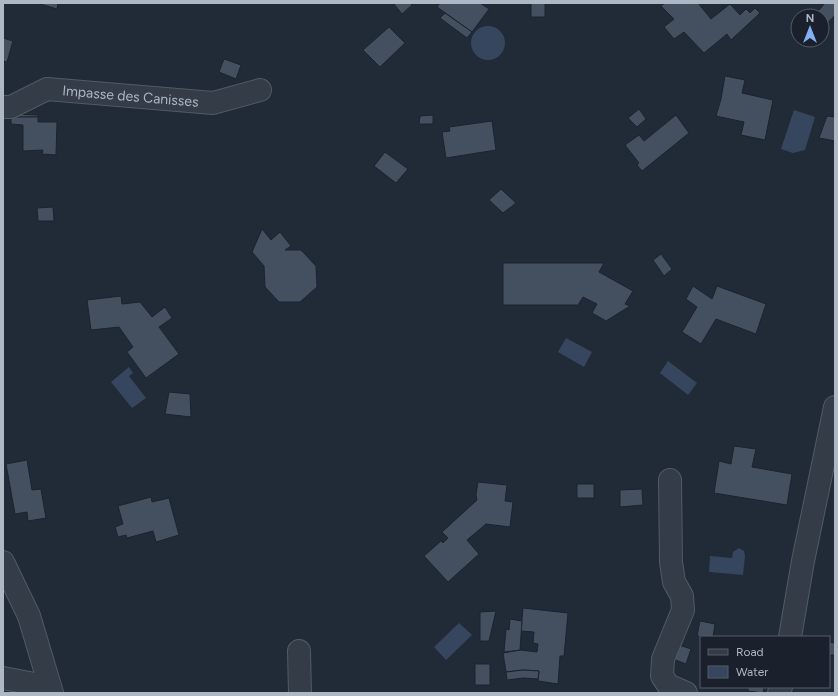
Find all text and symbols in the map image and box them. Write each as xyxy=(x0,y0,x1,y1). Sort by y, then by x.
north arrow xyxy=(790,8,830,48)
text: N xyxy=(806,12,814,25)
street label: Impasse des Canisses xyxy=(62,82,199,111)
legend xyxy=(700,636,830,688)
text: Road xyxy=(736,645,764,659)
text: Water xyxy=(736,665,768,679)

